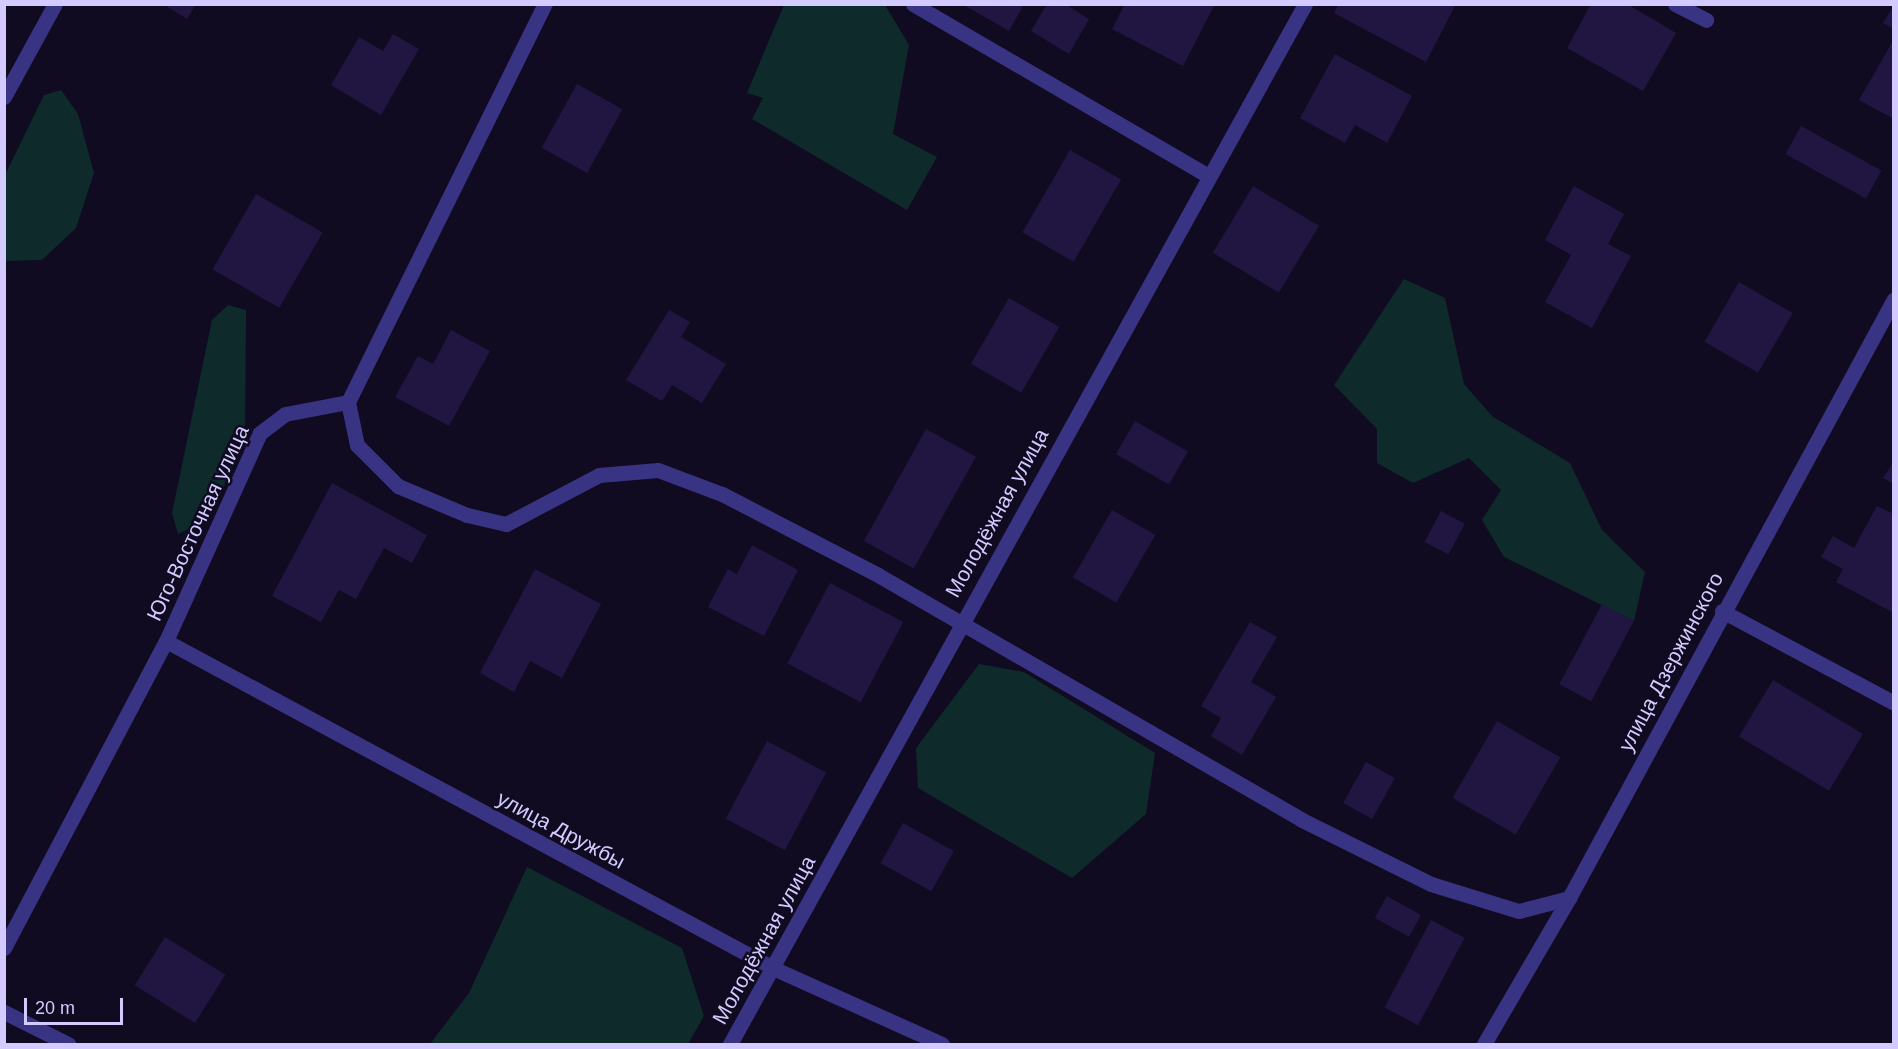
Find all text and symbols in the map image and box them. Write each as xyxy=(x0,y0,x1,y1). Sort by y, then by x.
street label: Юго-Восточная улица xyxy=(142,421,254,625)
street label: Молодёжная улица xyxy=(940,424,1054,602)
street label: улица Дзержинского xyxy=(1613,568,1729,756)
street label: улица Дружбы xyxy=(493,786,629,874)
street label: Молодёжная улица xyxy=(707,851,821,1029)
scale bar xyxy=(27,986,126,1024)
text: 20 m xyxy=(35,998,75,1018)

